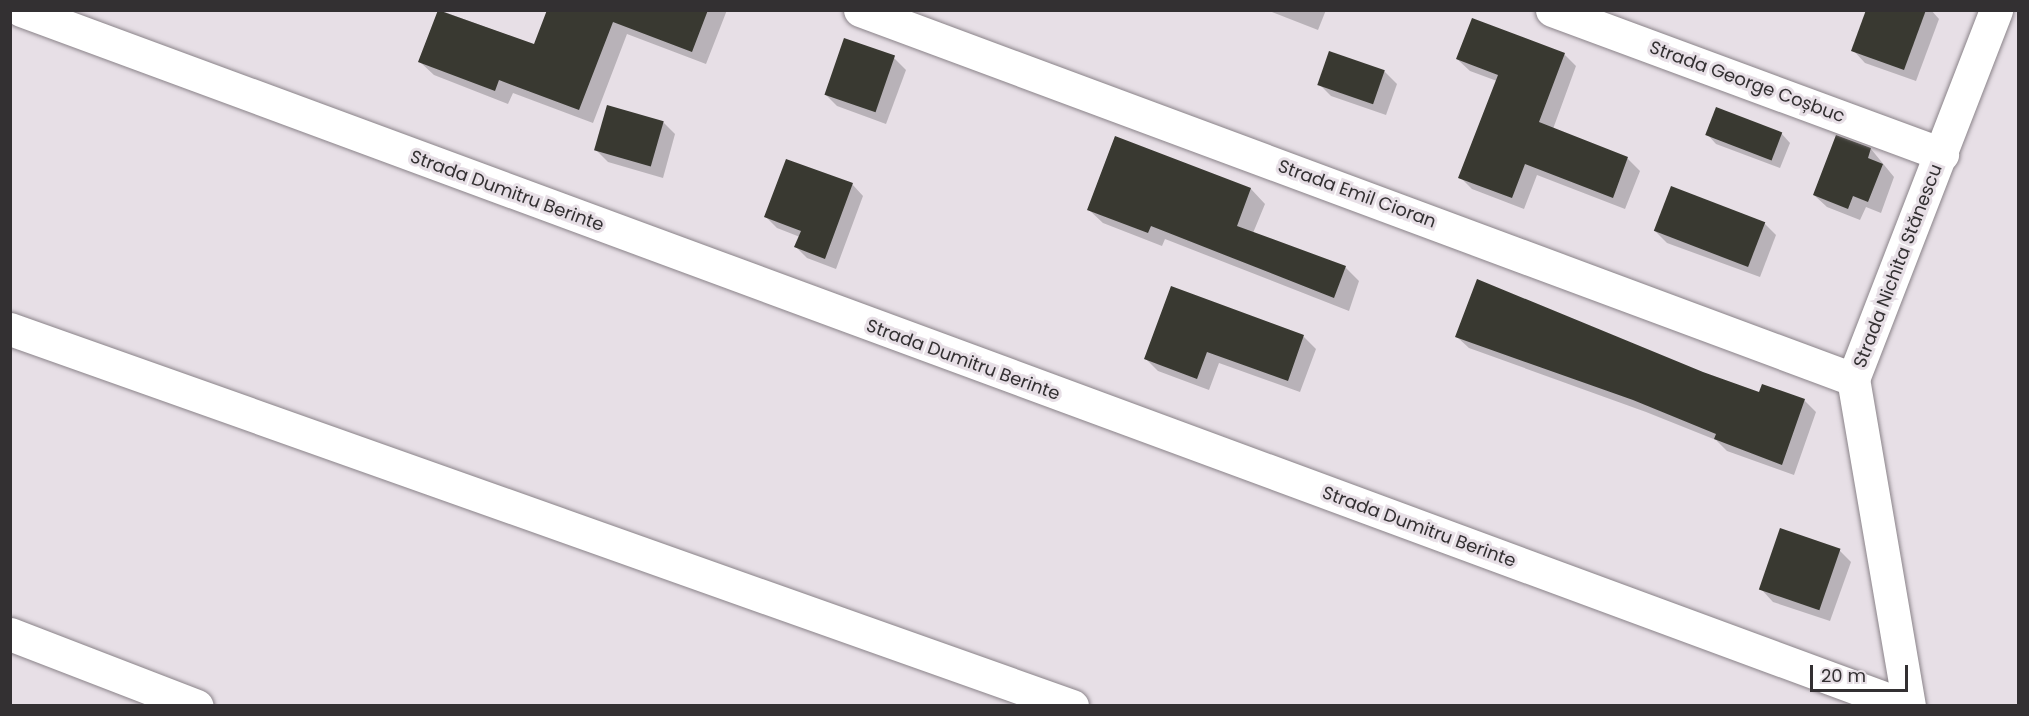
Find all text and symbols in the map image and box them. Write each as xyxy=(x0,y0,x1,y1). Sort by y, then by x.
street label: Strada George Coșbuc xyxy=(1646,37,1848,127)
street label: Strada Dumitru Berinte xyxy=(407,146,607,236)
street label: Strada Emil Cioran xyxy=(1275,155,1439,233)
street label: Strada Nichita Stănescu xyxy=(1849,161,1947,371)
street label: Strada Dumitru Berinte xyxy=(863,315,1063,405)
street label: Strada Dumitru Berinte xyxy=(1319,482,1519,572)
scale bar xyxy=(1813,653,1910,691)
text: 20 m xyxy=(1821,663,1866,688)

